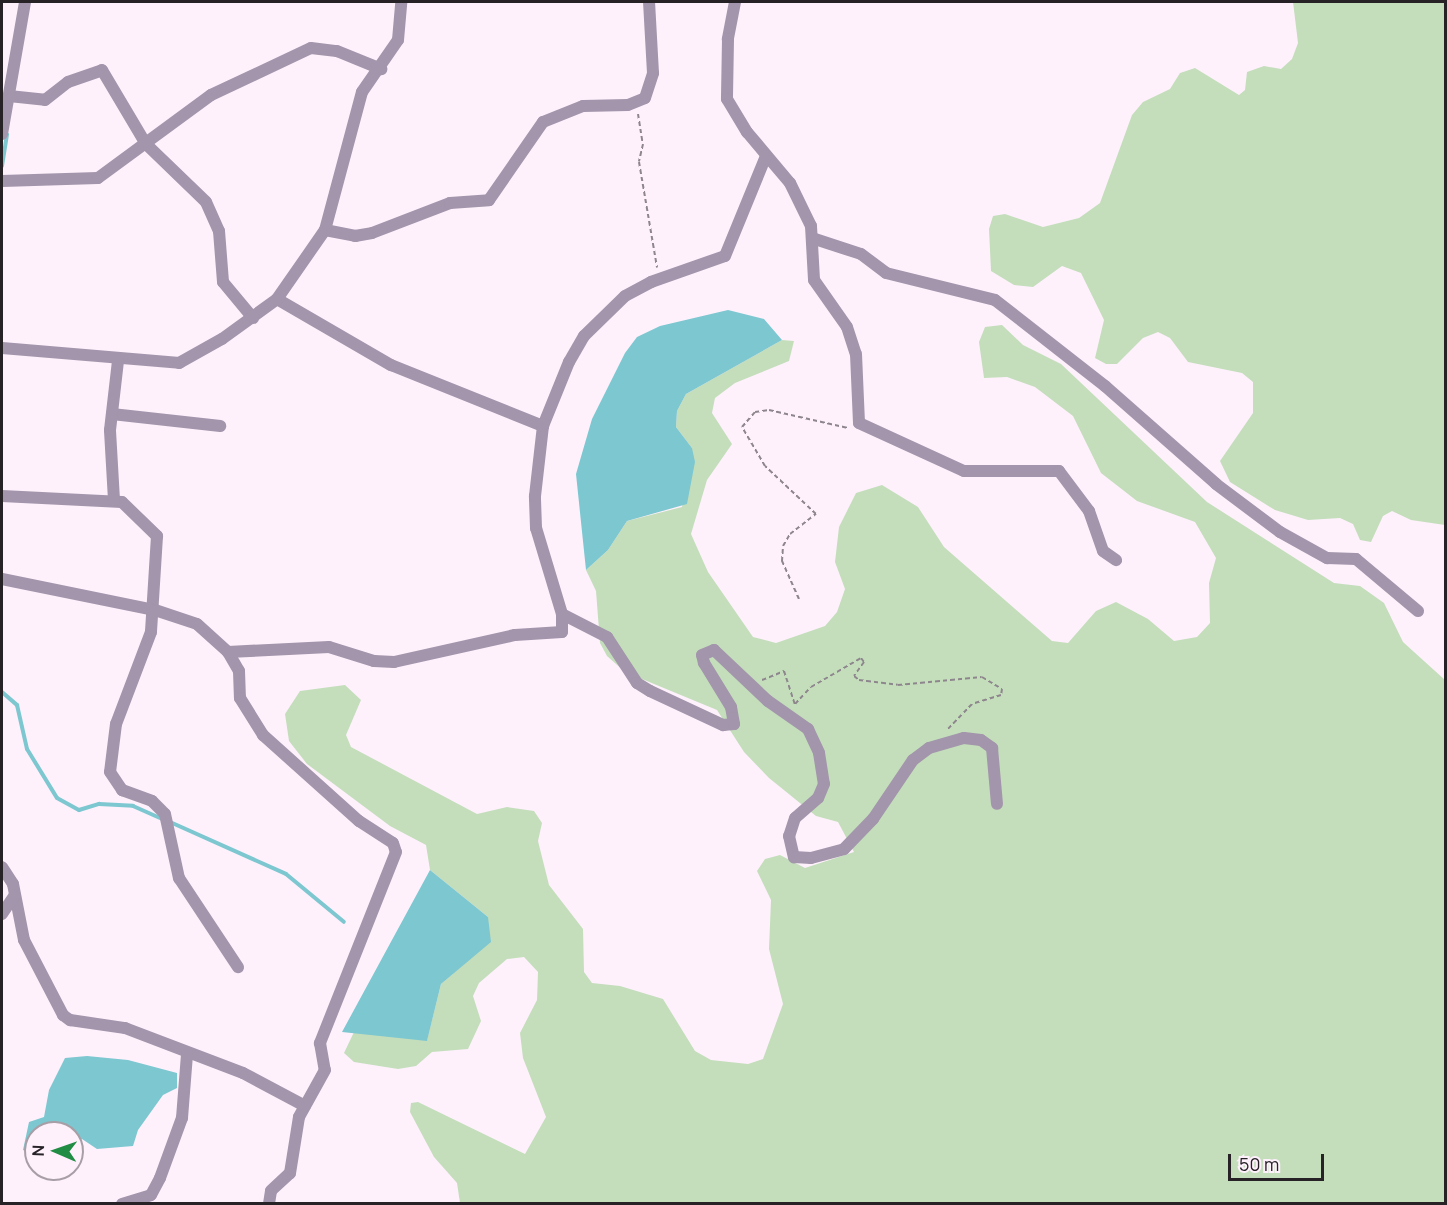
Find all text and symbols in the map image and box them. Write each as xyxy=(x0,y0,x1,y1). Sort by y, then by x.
north arrow xyxy=(24,1121,84,1181)
scale bar xyxy=(1231,1142,1327,1180)
text: N xyxy=(27,1144,49,1157)
text: 50 m xyxy=(1239,1152,1279,1176)

